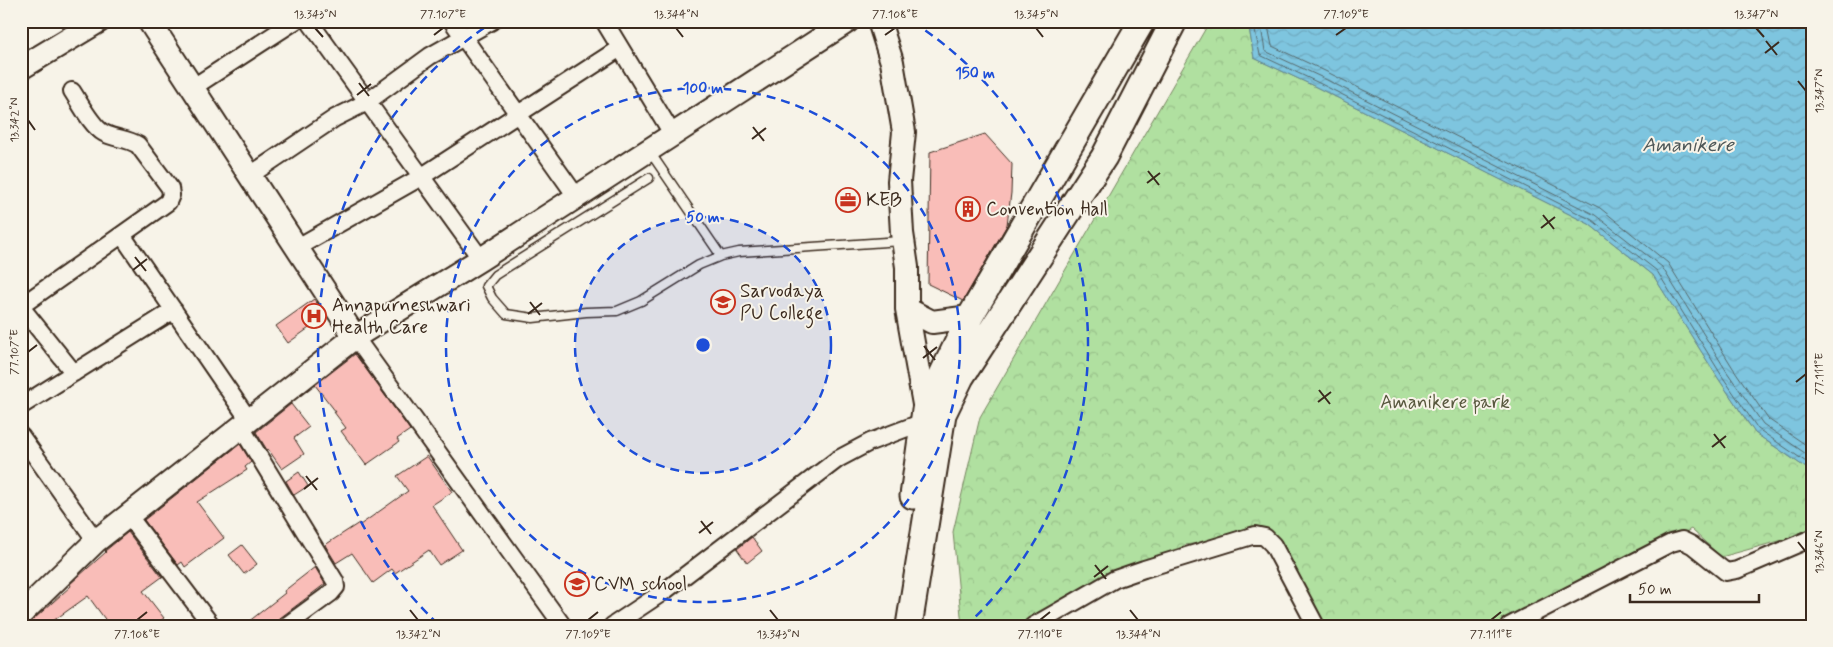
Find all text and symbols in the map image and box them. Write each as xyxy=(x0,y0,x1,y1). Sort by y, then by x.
text: 13.343°N xyxy=(294,7,336,23)
text: 77.107°E xyxy=(420,7,466,23)
text: 13.344°N xyxy=(653,7,699,23)
text: 77.108°E xyxy=(872,7,918,23)
text: 13.345°N xyxy=(1014,7,1058,23)
text: 77.109°E xyxy=(1323,7,1369,23)
text: 13.347°N xyxy=(1734,7,1778,23)
text: 150 m xyxy=(955,64,995,84)
text: 13.347°N xyxy=(1812,69,1828,113)
text: 100 m xyxy=(683,79,723,99)
text: 13.342°N xyxy=(7,97,23,143)
water label: Amanikere xyxy=(1642,132,1735,159)
office icon: KEB xyxy=(835,187,861,213)
place label: KEB xyxy=(866,188,902,213)
building icon: Convention Hall xyxy=(955,196,981,222)
place label: Convention Hall xyxy=(986,197,1108,222)
text: 50 m xyxy=(686,208,720,228)
place label: Sarvodaya PU College xyxy=(740,279,823,329)
school or university icon: Sarvodaya PU College xyxy=(710,289,736,315)
place label: Annapurneshwari Health Care xyxy=(332,293,471,340)
hospital icon: Annapurneshwari Health Care xyxy=(301,303,327,329)
text: 77.107°E xyxy=(7,329,23,375)
centre of rings xyxy=(694,336,712,354)
text: 77.111°E xyxy=(1812,353,1828,395)
park label: Amanikere park xyxy=(1380,390,1510,415)
text: 13.346°N xyxy=(1812,530,1828,574)
school or university icon: CVM school xyxy=(564,571,590,597)
place label: CVM school xyxy=(594,572,687,597)
scale bar xyxy=(1630,572,1759,604)
text: 50 m xyxy=(1638,580,1672,600)
text: 77.108°E xyxy=(114,627,160,643)
text: 13.342°N xyxy=(395,627,441,643)
text: 77.109°E xyxy=(565,627,611,643)
text: 13.343°N xyxy=(757,627,799,643)
text: 77.110°E xyxy=(1018,627,1062,643)
text: 13.344°N xyxy=(1115,627,1161,643)
text: 77.111°E xyxy=(1470,627,1512,643)

